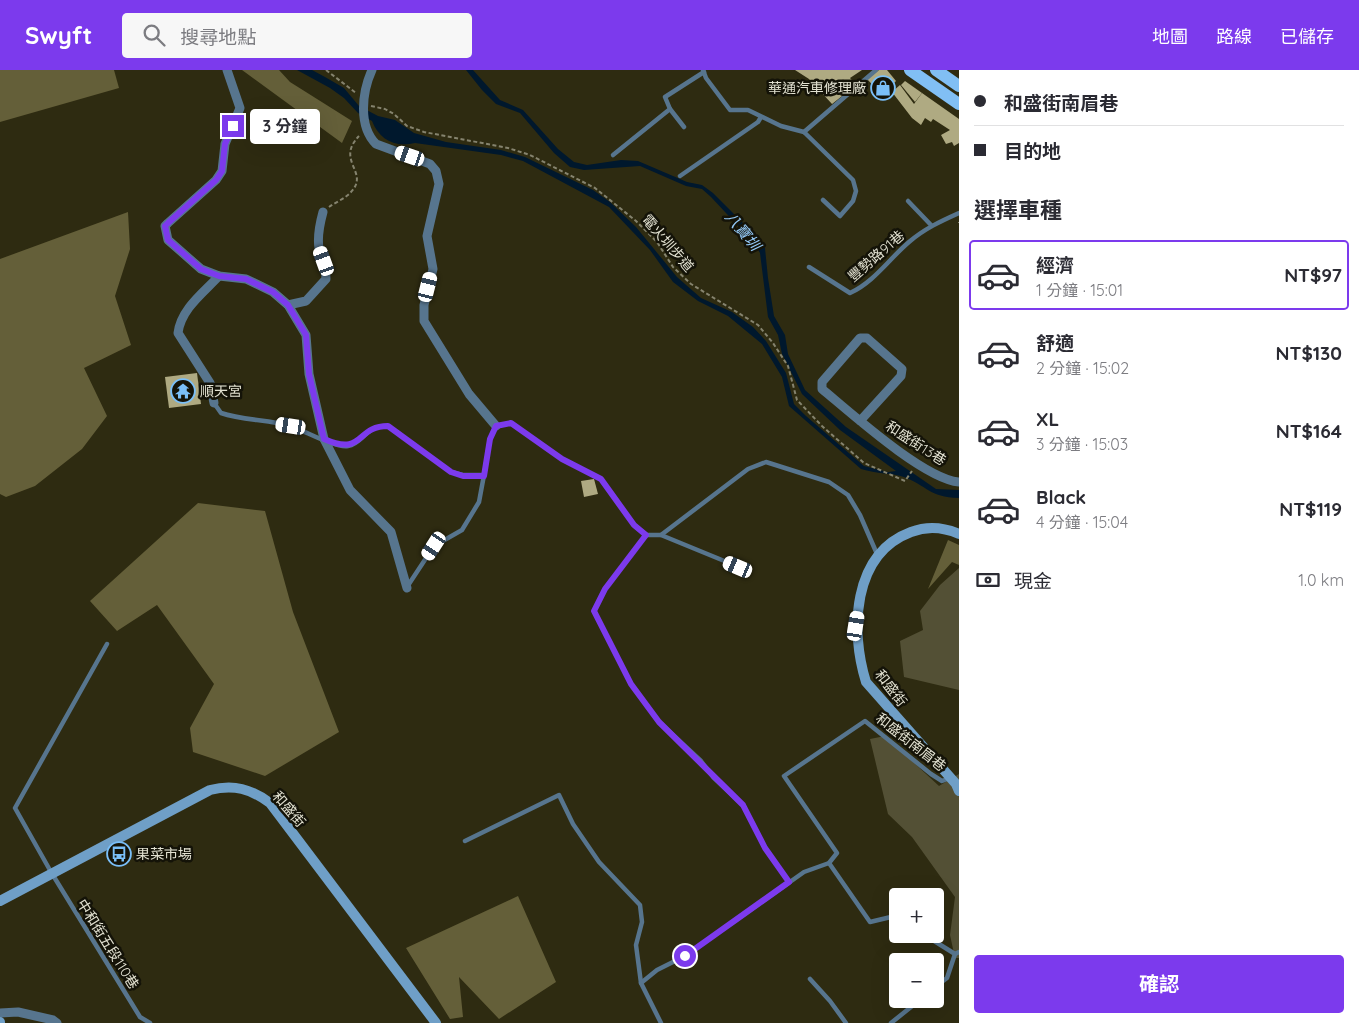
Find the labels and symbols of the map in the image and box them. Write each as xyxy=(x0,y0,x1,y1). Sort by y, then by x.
shop icon: 華通汽車修理廠 xyxy=(870,75,896,101)
place label: 華通汽車修理廠 xyxy=(768,79,866,97)
callout: 3 分鐘 xyxy=(250,108,320,144)
route end xyxy=(222,115,244,137)
car xyxy=(393,144,426,168)
water label: 八寶圳 xyxy=(721,208,766,256)
street label: 電火圳步道 xyxy=(638,211,698,275)
street label: 豐勢路91巷 xyxy=(844,227,908,285)
car xyxy=(311,244,336,278)
car xyxy=(417,271,438,303)
temple icon: 順天宮 xyxy=(170,378,196,404)
place label: 順天宮 xyxy=(200,382,242,400)
car xyxy=(275,416,306,436)
street label: 和盛街13巷 xyxy=(882,417,950,469)
car xyxy=(419,529,448,563)
car xyxy=(721,554,754,580)
car xyxy=(846,610,865,642)
street label: 和盛街 xyxy=(871,666,911,710)
street label: 和盛街南眉巷 xyxy=(872,709,950,775)
street label: 和盛街 xyxy=(268,787,310,831)
bus stop icon: 果菜市場 xyxy=(106,841,132,867)
place label: 果菜市場 xyxy=(136,845,192,863)
street label: 中和街五段110巷 xyxy=(73,896,143,992)
route start xyxy=(674,945,696,967)

